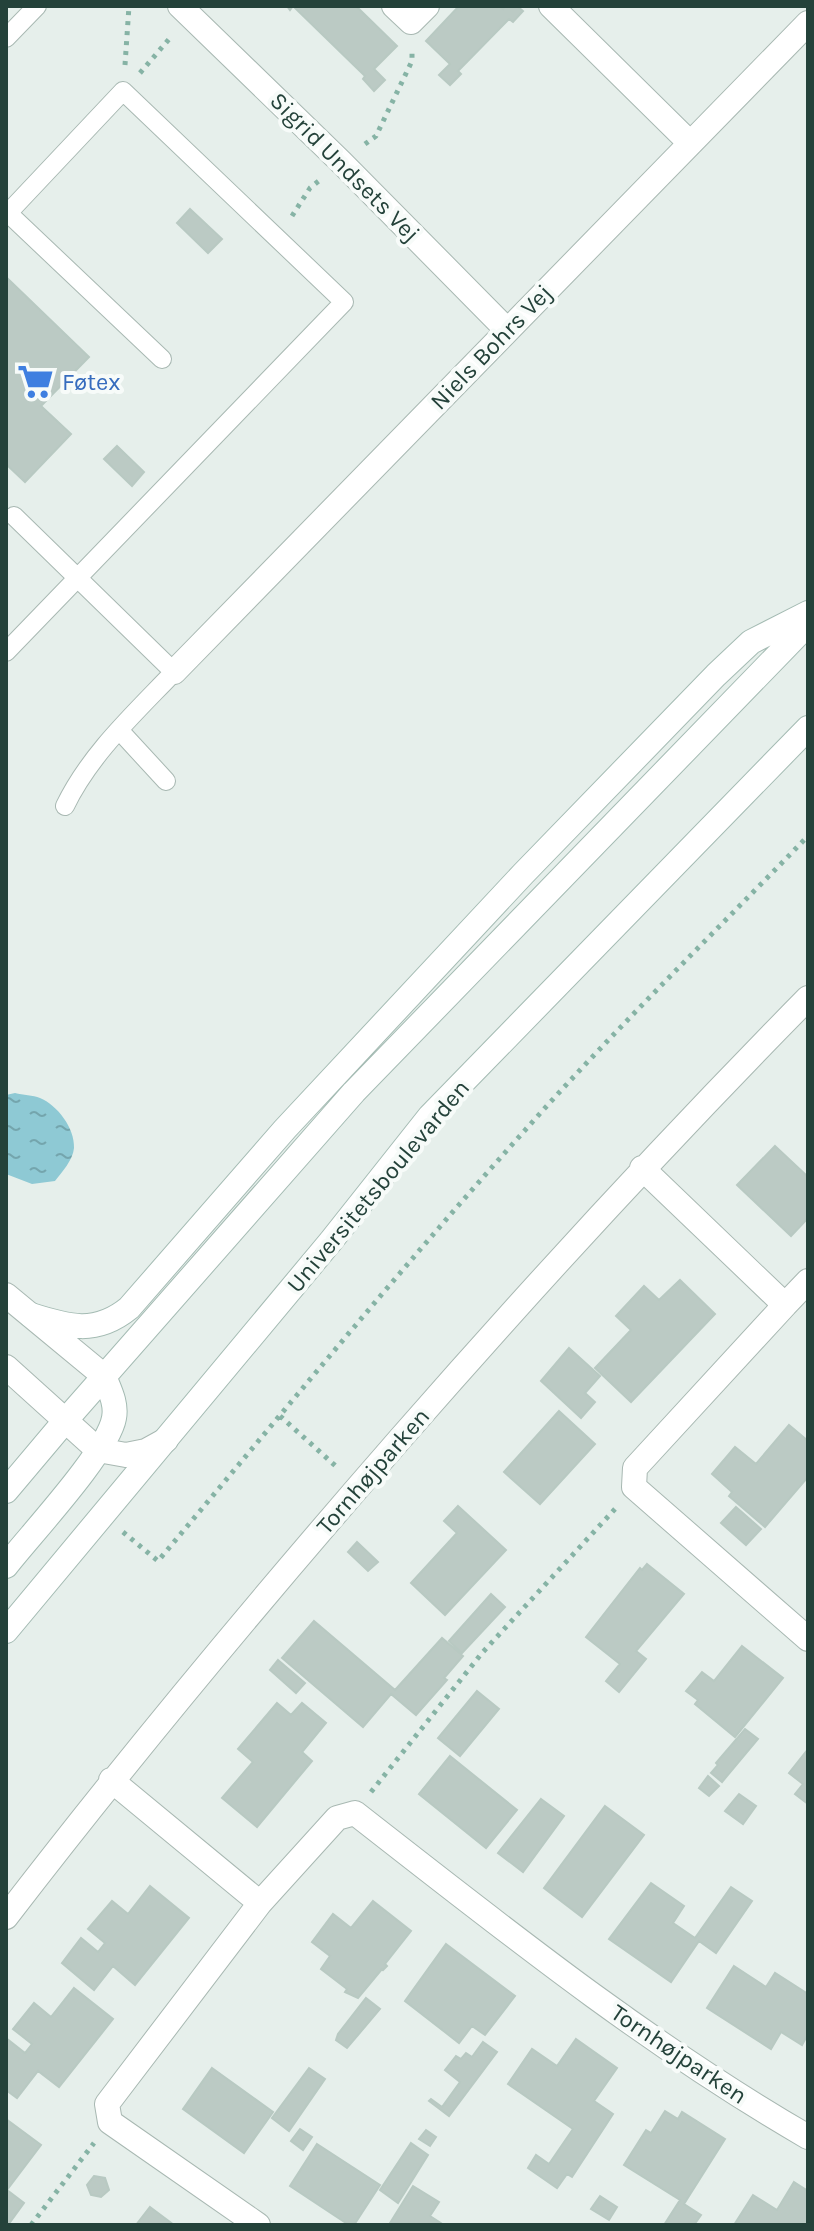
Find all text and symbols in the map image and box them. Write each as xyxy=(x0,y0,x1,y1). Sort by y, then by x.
street label: Sigrid Undsets Vej xyxy=(264,86,426,248)
street label: Niels Bohrs Vej xyxy=(424,279,558,415)
supermarket icon: Føtex xyxy=(17,363,55,401)
place label: Føtex xyxy=(62,368,121,396)
street label: Universitetsboulevarden xyxy=(281,1074,475,1298)
street label: Tornhøjparken xyxy=(311,1402,435,1540)
street label: Tornhøjparken xyxy=(606,1998,752,2110)

